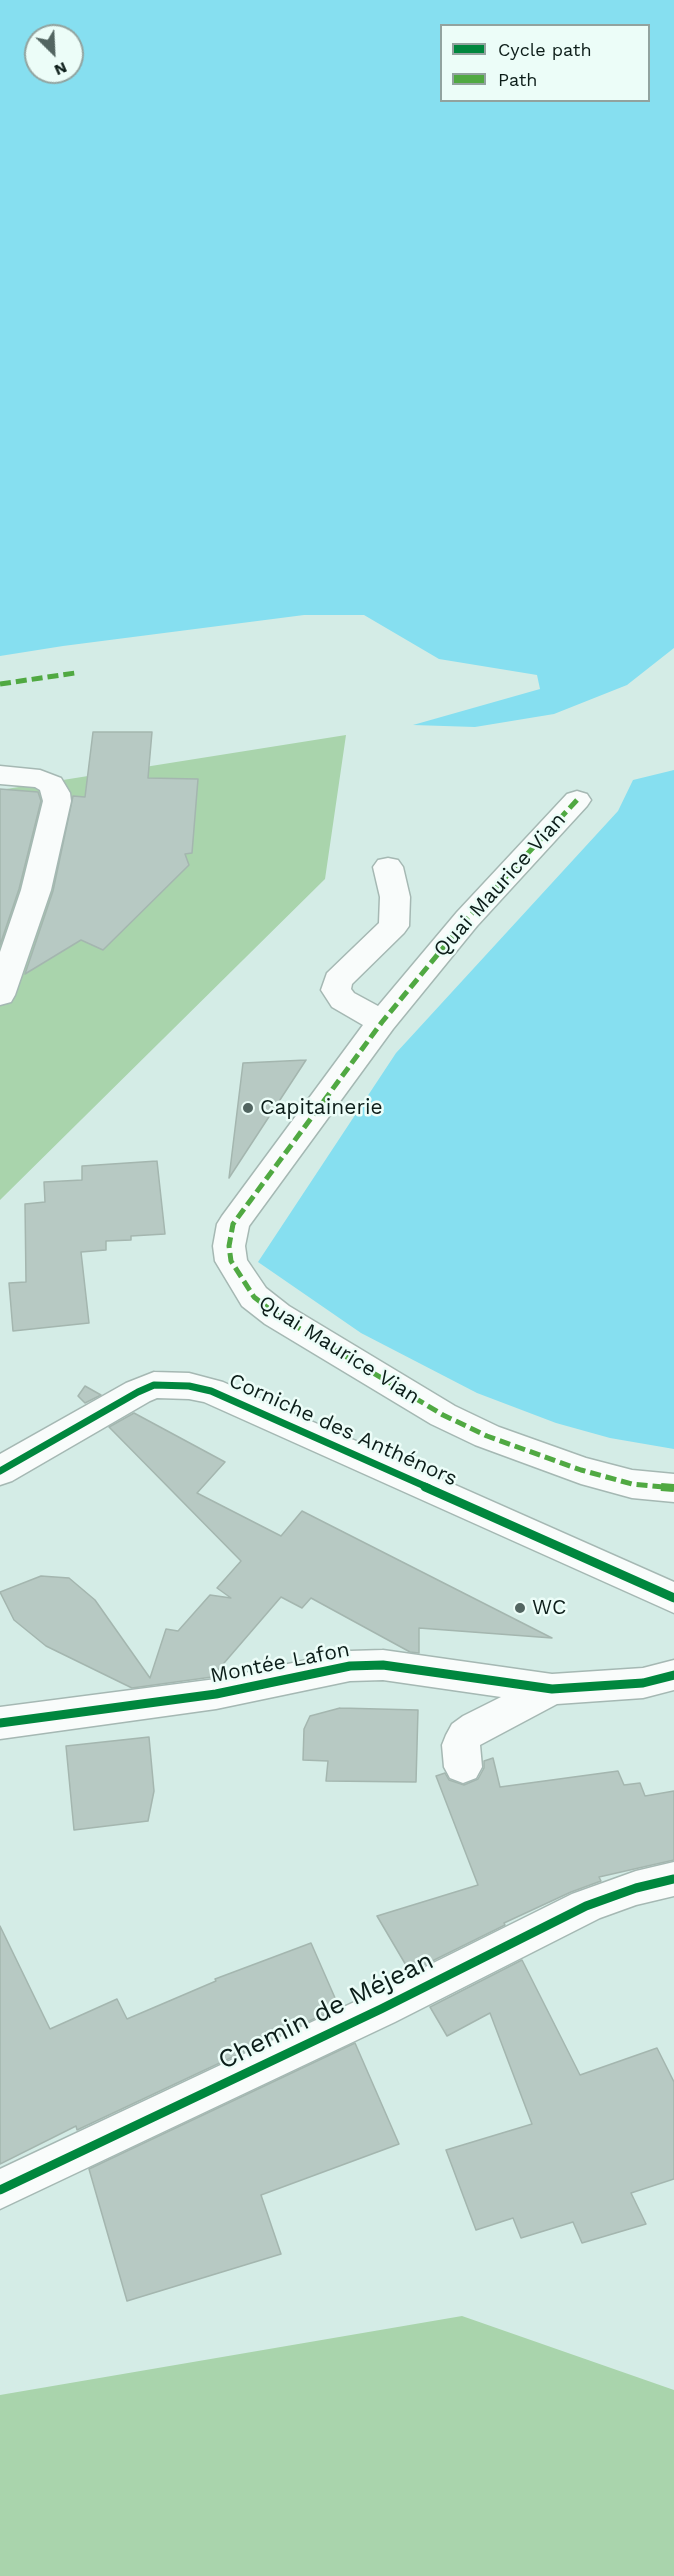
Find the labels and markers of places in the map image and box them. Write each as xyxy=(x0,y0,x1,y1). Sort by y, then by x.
place label: Capitainerie xyxy=(260,1095,383,1121)
marker: Capitainerie xyxy=(241,1101,255,1115)
place label: WC xyxy=(532,1595,566,1621)
marker: WC xyxy=(513,1601,527,1615)

